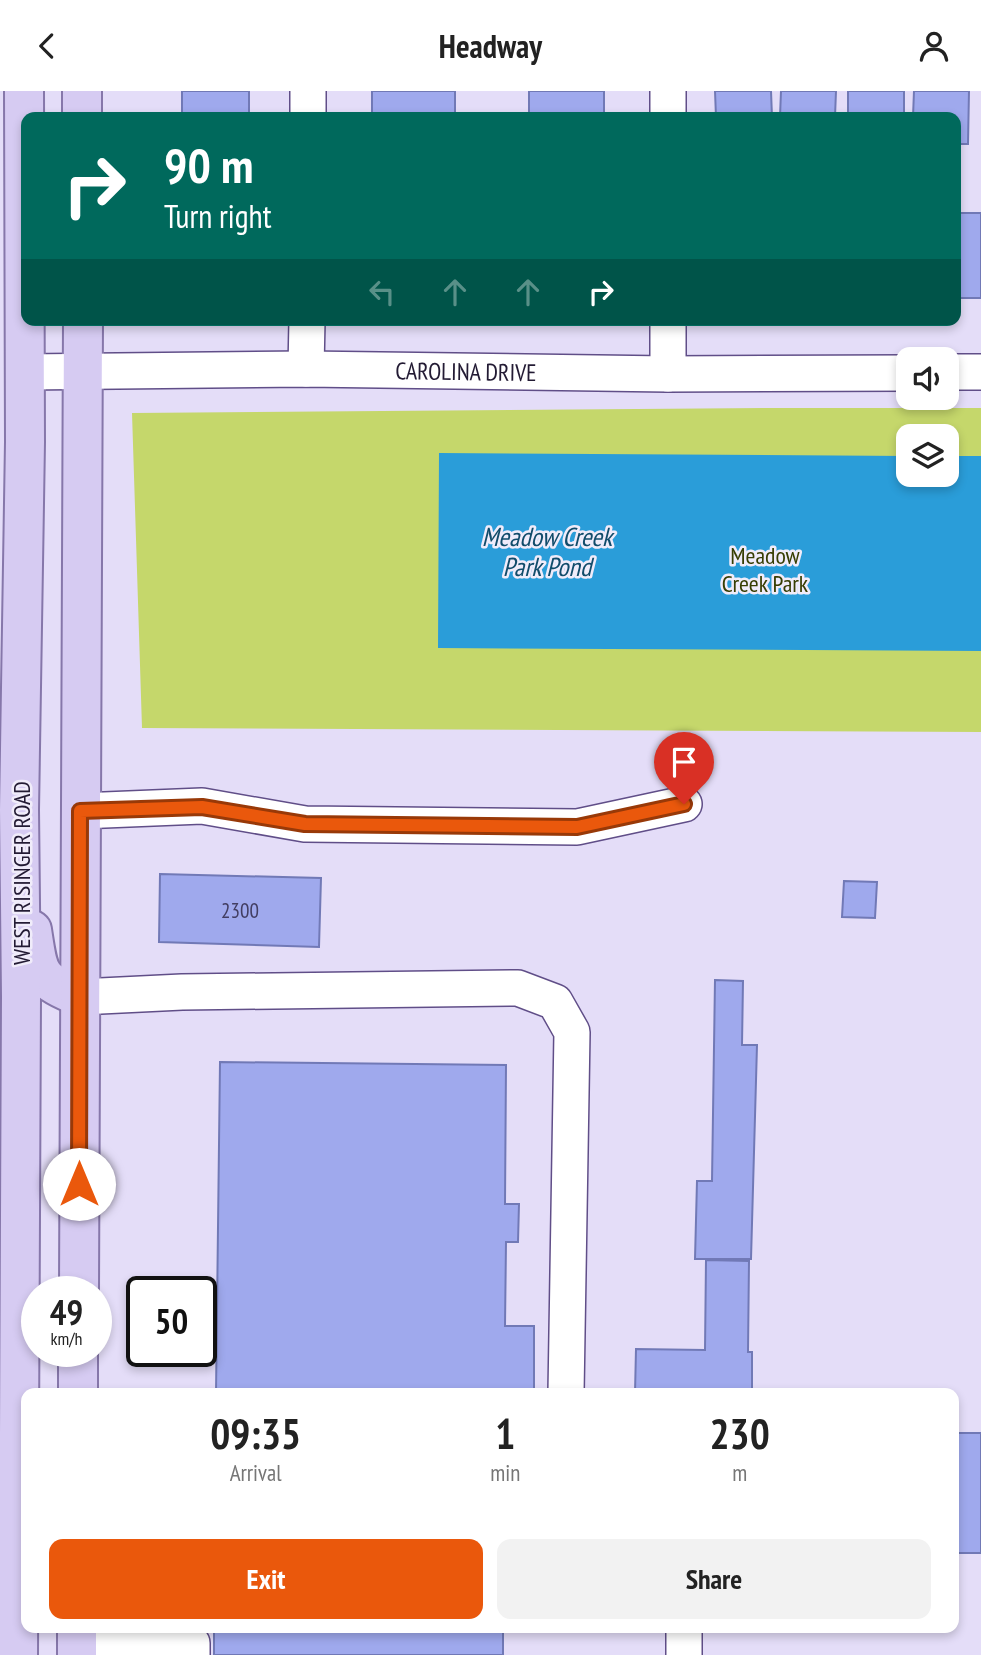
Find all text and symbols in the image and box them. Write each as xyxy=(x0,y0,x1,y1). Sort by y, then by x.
text: Headway xyxy=(439,25,542,67)
icon: back xyxy=(28,27,66,65)
icon: person xyxy=(915,27,953,65)
text: 90 m xyxy=(164,133,253,197)
icon: right xyxy=(49,140,140,231)
text: Turn right xyxy=(164,195,272,237)
icon: left xyxy=(363,273,401,311)
icon: ahead xyxy=(436,273,474,311)
icon: ahead xyxy=(509,273,547,311)
icon: right xyxy=(582,273,620,311)
map controls xyxy=(896,347,959,487)
button: sound xyxy=(896,347,959,410)
street label: CAROLINA DRIVE xyxy=(395,355,537,388)
button: layers xyxy=(896,424,959,487)
water label: Meadow Creek Park Pond xyxy=(482,520,615,583)
park label: Meadow Creek Park xyxy=(722,540,809,599)
pin xyxy=(654,732,714,804)
icon: arrive xyxy=(665,743,703,781)
street label: WEST RISINGER ROAD xyxy=(6,781,37,965)
house number: 2300 xyxy=(221,897,259,924)
position arrow xyxy=(42,1147,116,1221)
speed limit sign: 50 xyxy=(126,1276,217,1367)
text: 49 xyxy=(50,1289,83,1335)
text: km/h xyxy=(51,1327,82,1350)
text: 09:35 xyxy=(210,1406,301,1461)
text: 1 xyxy=(495,1406,515,1461)
text: 230 xyxy=(710,1406,770,1461)
text: Arrival xyxy=(230,1458,282,1487)
text: min xyxy=(490,1458,520,1487)
text: m xyxy=(732,1458,747,1487)
button: Exit xyxy=(49,1539,483,1619)
button: Share xyxy=(497,1539,931,1619)

